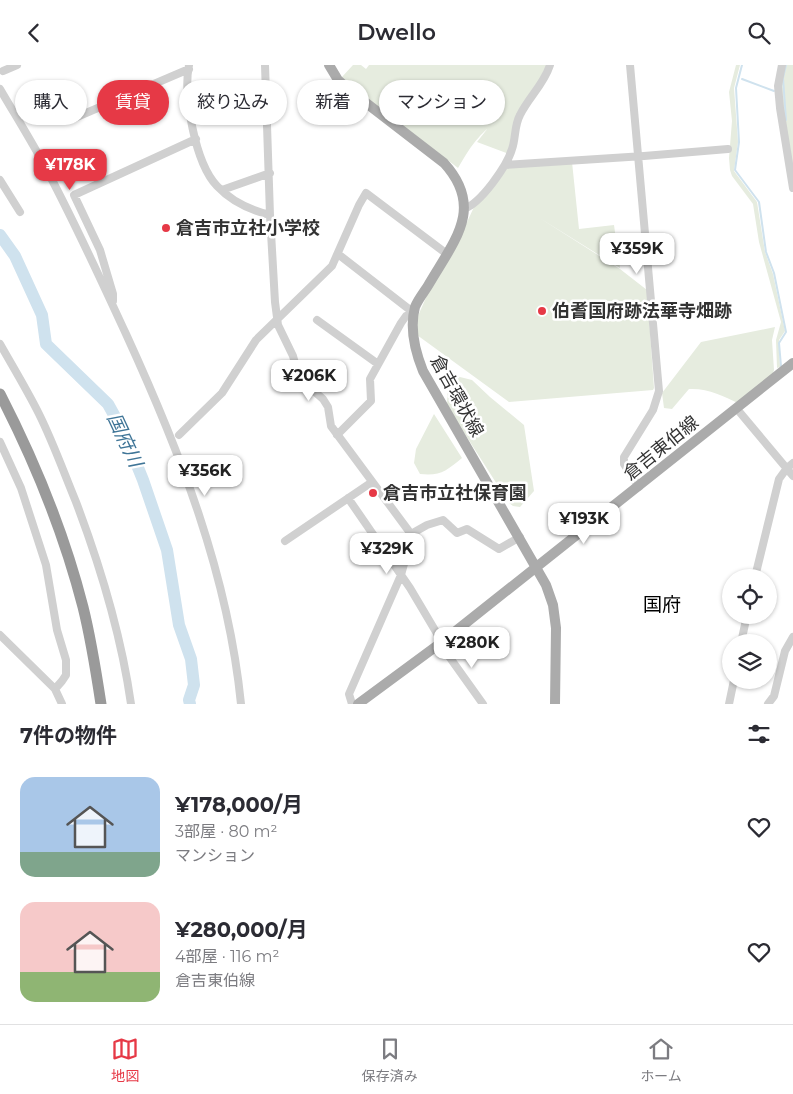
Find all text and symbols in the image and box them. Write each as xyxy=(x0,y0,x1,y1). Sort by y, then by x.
icon: back xyxy=(20,19,48,47)
text: Dwello xyxy=(357,19,436,46)
icon: search xyxy=(745,19,773,47)
chip: 購入 xyxy=(15,80,87,125)
chip: 賃貸 xyxy=(97,80,169,125)
chip: 絞り込み xyxy=(179,80,287,125)
chip: 新着 xyxy=(297,80,369,125)
chip: マンション xyxy=(379,80,505,125)
pin: ¥178K xyxy=(35,149,105,191)
text: ¥178K xyxy=(45,155,95,174)
place label: 倉吉市立社小学校 xyxy=(176,217,320,239)
marker: 倉吉市立社小学校 xyxy=(160,222,172,234)
pin: ¥359K xyxy=(602,233,672,275)
text: ¥359K xyxy=(611,239,663,258)
place label: 伯耆国府跡法華寺畑跡 xyxy=(552,300,732,322)
marker: 伯耆国府跡法華寺畑跡 xyxy=(536,305,548,317)
street label: 倉吉環状線 xyxy=(426,351,488,441)
pin: ¥206K xyxy=(274,359,344,402)
text: ¥206K xyxy=(282,366,336,385)
water label: 国府川 xyxy=(103,409,148,472)
street label: 倉吉東伯線 xyxy=(619,411,703,485)
pin: ¥356K xyxy=(170,455,240,497)
text: ¥356K xyxy=(179,461,231,480)
place label: 倉吉市立社保育園 xyxy=(383,482,527,504)
marker: 倉吉市立社保育園 xyxy=(367,487,379,499)
pin: ¥193K xyxy=(549,503,619,545)
text: ¥193K xyxy=(559,509,609,528)
pin: ¥329K xyxy=(352,533,422,575)
text: ¥329K xyxy=(361,539,413,558)
map controls xyxy=(722,569,777,689)
button: locate xyxy=(722,569,777,624)
district label: 国府 xyxy=(643,593,681,616)
pin: ¥280K xyxy=(437,627,507,669)
text: ¥280K xyxy=(445,633,499,652)
button: layers xyxy=(722,634,777,689)
icon: filters xyxy=(745,720,773,748)
text: 7件の物件 xyxy=(20,723,117,748)
text: ¥178,000/月 xyxy=(175,792,303,817)
icon: home xyxy=(60,797,120,857)
icon: heart xyxy=(745,813,773,841)
text: 3部屋 · 80 m² xyxy=(175,822,277,841)
text: マンション xyxy=(175,846,255,865)
text: ¥280,000/月 xyxy=(175,917,308,942)
icon: home xyxy=(60,922,120,982)
icon: heart xyxy=(745,938,773,966)
text: 4部屋 · 116 m² xyxy=(175,947,279,966)
text: 倉吉東伯線 xyxy=(175,971,255,990)
tab: 地図 xyxy=(111,1035,139,1085)
tab: 保存済み xyxy=(362,1035,418,1085)
tab: ホーム xyxy=(640,1035,682,1085)

